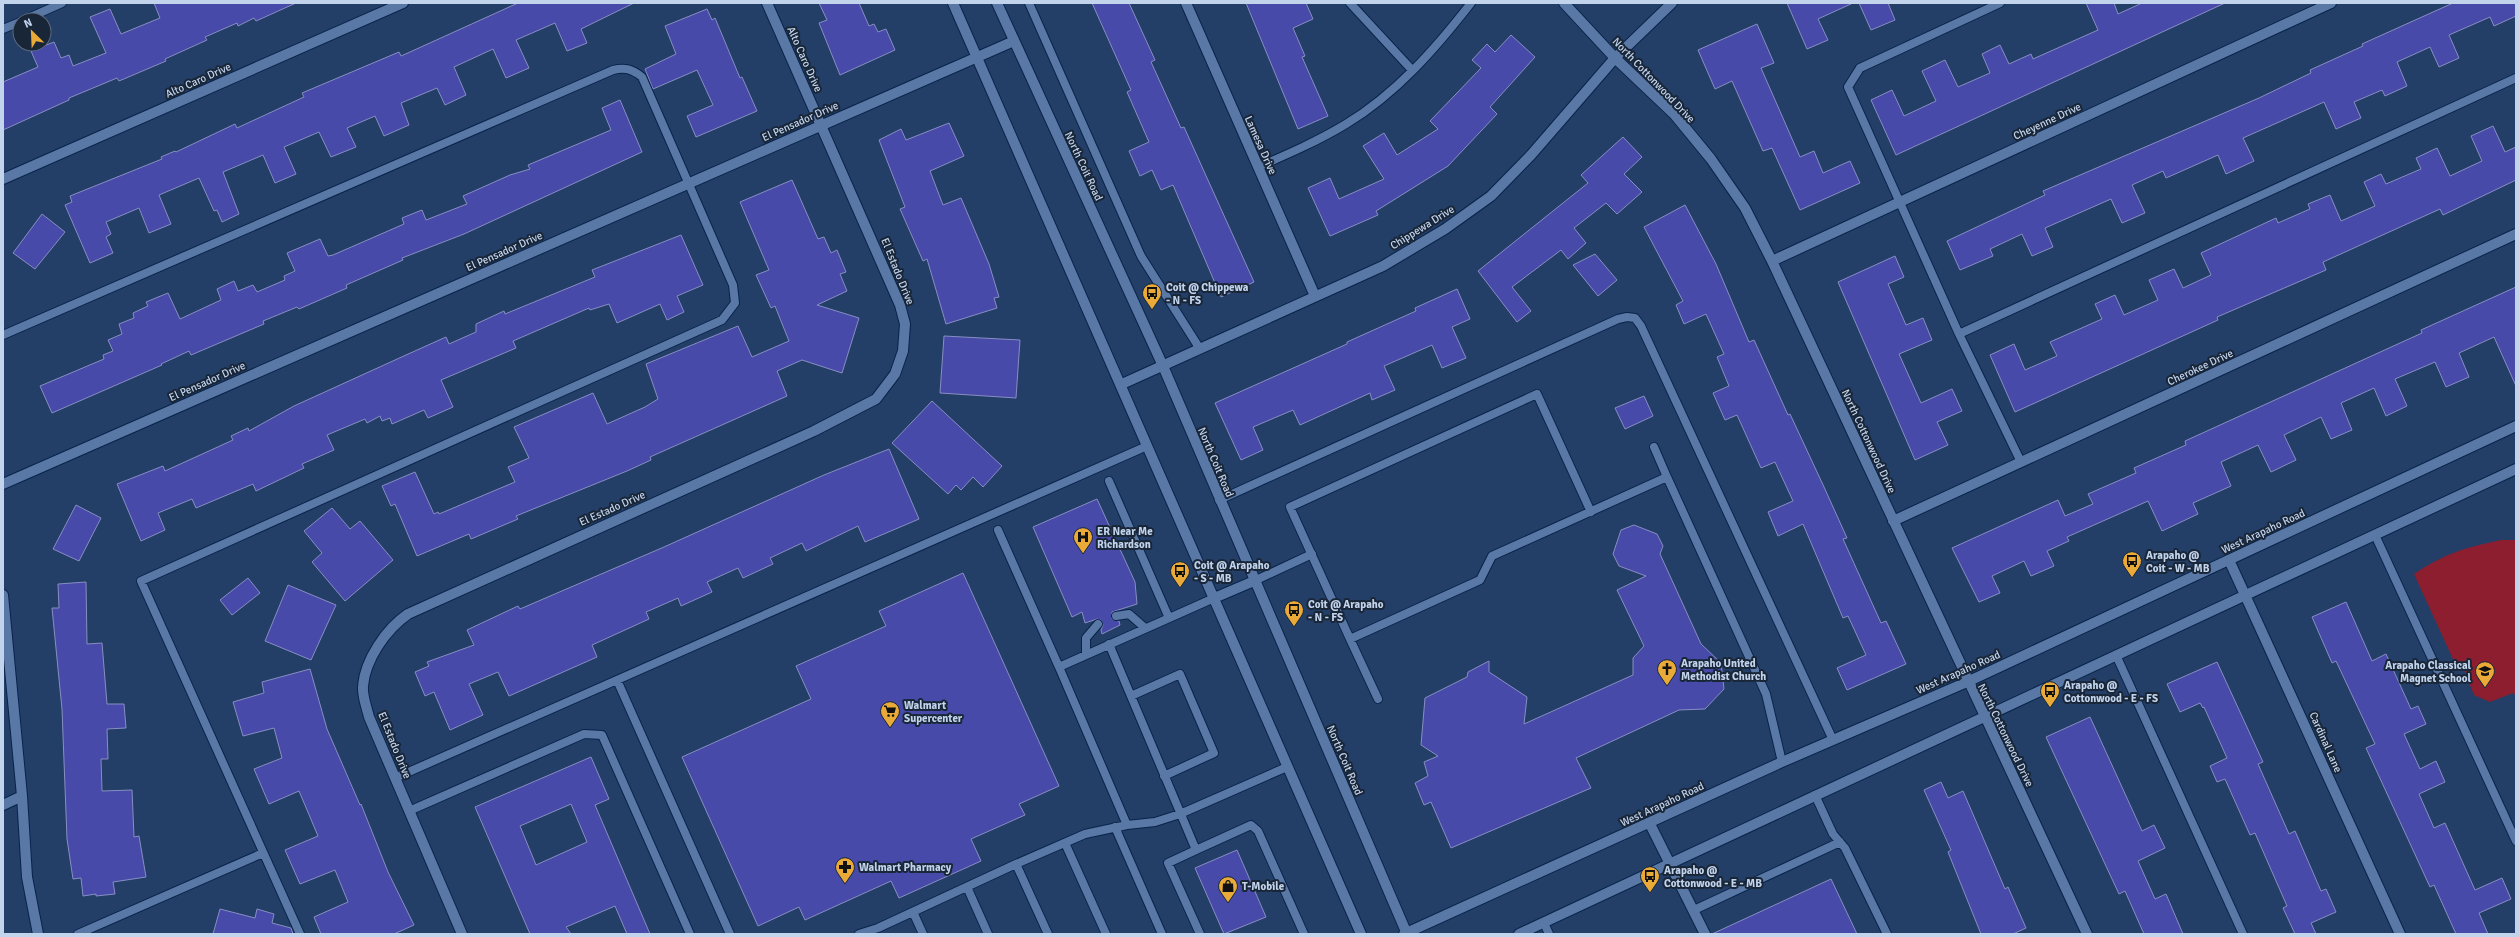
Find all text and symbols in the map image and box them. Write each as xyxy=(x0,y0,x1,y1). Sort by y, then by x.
north arrow xyxy=(12,12,52,52)
text: N xyxy=(22,16,34,31)
street label: Alto Caro Drive xyxy=(784,24,825,94)
street label: North Cottonwood Drive xyxy=(1610,35,1698,126)
street label: Alto Caro Drive xyxy=(163,60,233,101)
street label: El Pensador Drive xyxy=(760,99,840,144)
street label: Cheyenne Drive xyxy=(2011,100,2083,143)
street label: Lamesa Drive xyxy=(1242,114,1279,177)
street label: North Coit Road xyxy=(1062,130,1105,203)
street label: Chippewa Drive xyxy=(1388,203,1457,252)
street label: El Pensador Drive xyxy=(464,229,544,274)
street label: El Estado Drive xyxy=(878,236,917,306)
place label: Coit @ Chippewa - N - FS xyxy=(1166,281,1249,307)
bus stop icon: Coit @ Chippewa - N - FS xyxy=(1141,282,1163,310)
street label: Cherokee Drive xyxy=(2165,347,2235,388)
street label: El Pensador Drive xyxy=(167,359,247,404)
street label: North Cottonwood Drive xyxy=(1839,387,1898,495)
street label: North Coit Road xyxy=(1195,425,1236,499)
street label: El Estado Drive xyxy=(577,488,647,529)
street label: West Arapaho Road xyxy=(2219,506,2307,557)
place label: ER Near Me Richardson xyxy=(1097,525,1153,551)
hospital icon: ER Near Me Richardson xyxy=(1072,526,1094,554)
place label: Arapaho @ Coit - W - MB xyxy=(2146,549,2210,575)
bus stop icon: Arapaho @ Coit - W - MB xyxy=(2121,550,2143,578)
place label: Coit @ Arapaho - S - MB xyxy=(1194,559,1270,585)
bus stop icon: Coit @ Arapaho - S - MB xyxy=(1169,560,1191,588)
place label: Coit @ Arapaho - N - FS xyxy=(1308,598,1384,624)
bus stop icon: Coit @ Arapaho - N - FS xyxy=(1283,599,1305,627)
street label: West Arapaho Road xyxy=(1914,648,2003,697)
place label: Arapaho United Methodist Church xyxy=(1681,657,1766,683)
church icon: Arapaho United Methodist Church xyxy=(1656,658,1678,686)
place label: Arapaho Classical Magnet School xyxy=(2385,659,2472,685)
school or university icon: Arapaho Classical Magnet School xyxy=(2474,660,2496,688)
place label: Arapaho @ Cottonwood - E - FS xyxy=(2064,679,2158,705)
bus stop icon: Arapaho @ Cottonwood - E - FS xyxy=(2039,680,2061,708)
street label: North Cottonwood Drive xyxy=(1975,682,2036,789)
place label: Walmart Supercenter xyxy=(904,699,963,725)
supermarket icon: Walmart Supercenter xyxy=(879,700,901,728)
street label: El Estado Drive xyxy=(375,710,414,780)
street label: Cardinal Lane xyxy=(2306,710,2345,774)
street label: North Coit Road xyxy=(1324,723,1365,797)
street label: West Arapaho Road xyxy=(1618,779,1706,830)
pharmacy icon: Walmart Pharmacy xyxy=(834,856,856,884)
place label: Walmart Pharmacy xyxy=(859,861,952,874)
place label: Arapaho @ Cottonwood - E - MB xyxy=(1664,864,1762,890)
bus stop icon: Arapaho @ Cottonwood - E - MB xyxy=(1639,865,1661,893)
shop icon: T-Mobile xyxy=(1217,875,1239,903)
place label: T-Mobile xyxy=(1242,880,1285,893)

